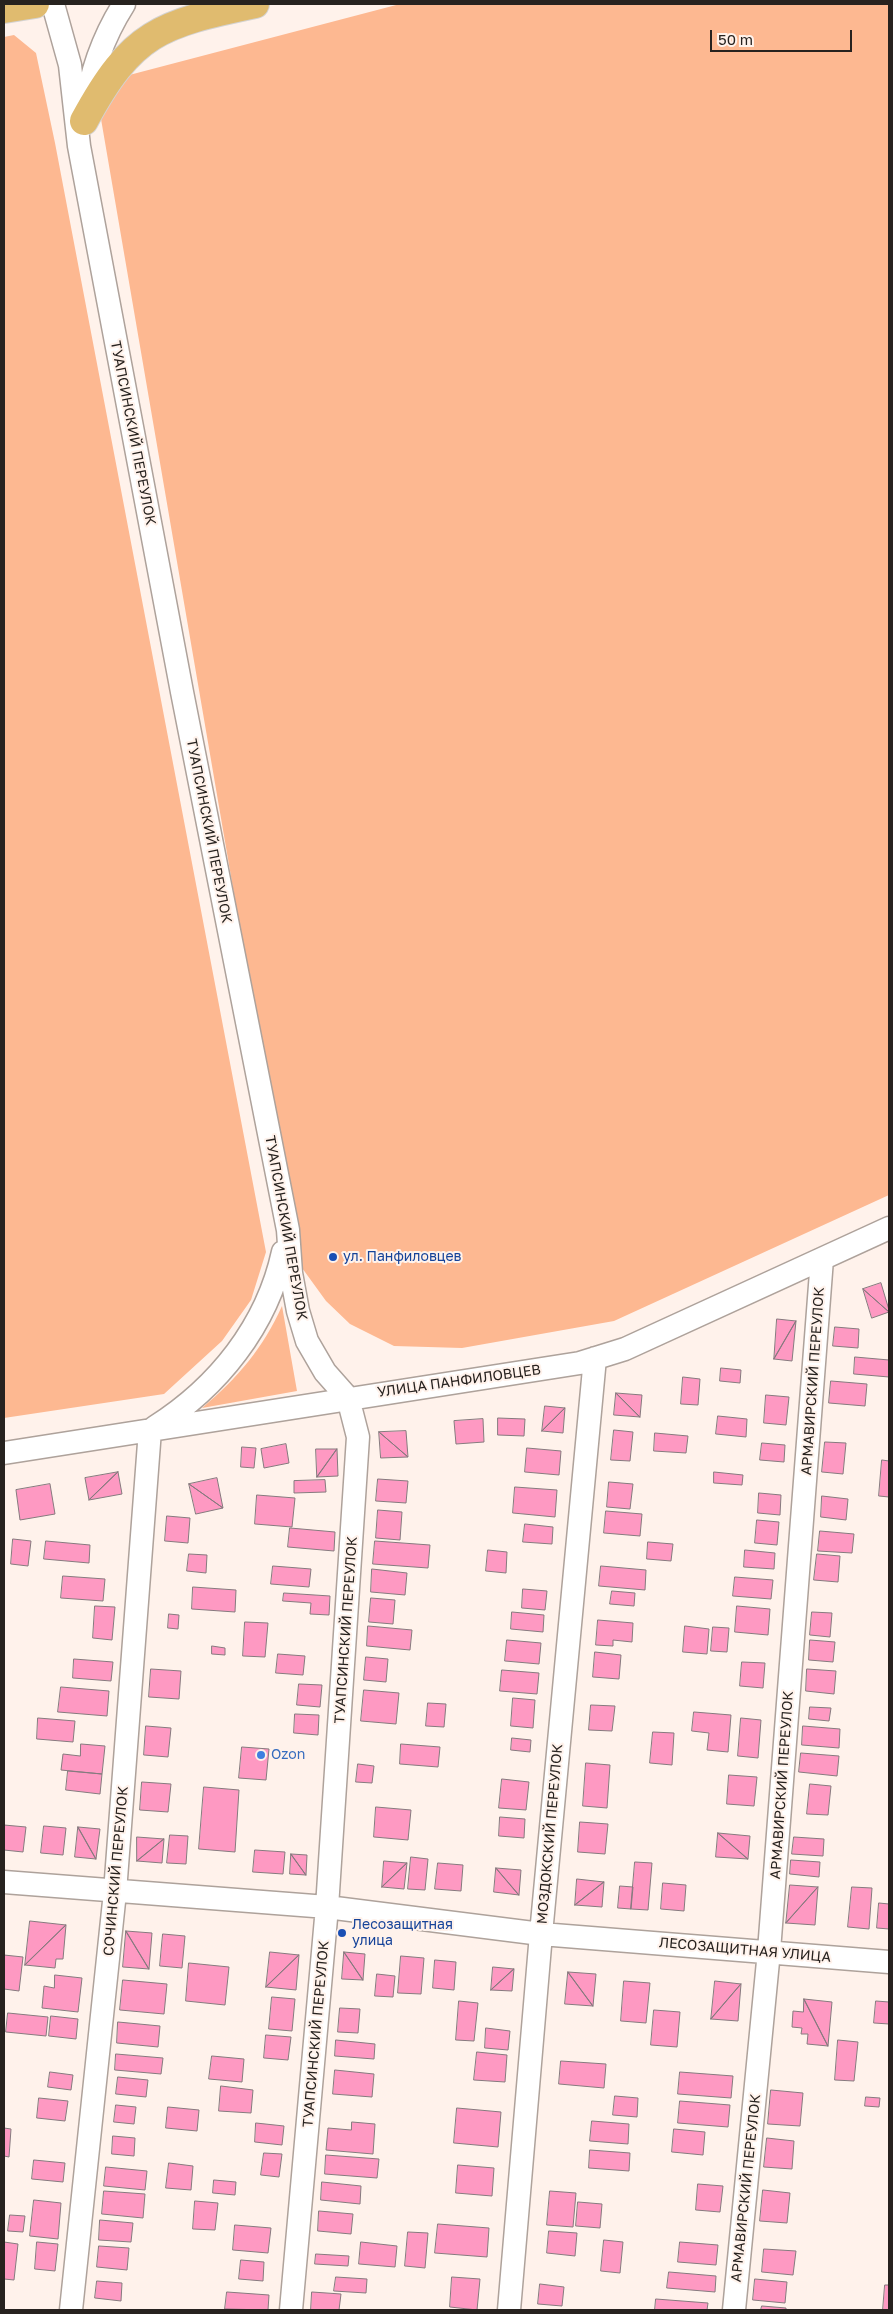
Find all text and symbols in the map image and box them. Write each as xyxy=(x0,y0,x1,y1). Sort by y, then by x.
scale bar xyxy=(713,20,856,52)
text: 50 m xyxy=(718,30,753,48)
street label: ТУАПСИНСКИЙ ПЕРЕУЛОК xyxy=(107,339,159,527)
street label: ТУАПСИНСКИЙ ПЕРЕУЛОК xyxy=(183,737,235,925)
street label: ТУАПСИНСКИЙ ПЕРЕУЛОК xyxy=(261,1134,311,1322)
place label: ул. Панфиловцев xyxy=(343,1249,462,1265)
marker: ул. Панфиловцев xyxy=(327,1251,339,1263)
street label: АРМАВИРСКИЙ ПЕРЕУЛОК xyxy=(798,1286,828,1476)
street label: УЛИЦА ПАНФИЛОВЦЕВ xyxy=(376,1361,542,1401)
street label: ТУАПСИНСКИЙ ПЕРЕУЛОК xyxy=(331,1536,361,1724)
street label: АРМАВИРСКИЙ ПЕРЕУЛОК xyxy=(767,1690,797,1880)
street label: МОЗДОКСКИЙ ПЕРЕУЛОК xyxy=(534,1743,566,1925)
place label: Ozon xyxy=(271,1747,305,1763)
marker: Ozon xyxy=(255,1749,267,1761)
street label: СОЧИНСКИЙ ПЕРЕУЛОК xyxy=(100,1785,132,1957)
place label: Лесозащитная улица xyxy=(352,1917,453,1950)
marker: Лесозащитная улица xyxy=(336,1927,348,1939)
street label: ЛЕСОЗАЩИТНАЯ УЛИЦА xyxy=(658,1934,832,1966)
street label: ТУАПСИНСКИЙ ПЕРЕУЛОК xyxy=(299,1940,333,2128)
street label: АРМАВИРСКИЙ ПЕРЕУЛОК xyxy=(728,2093,764,2283)

